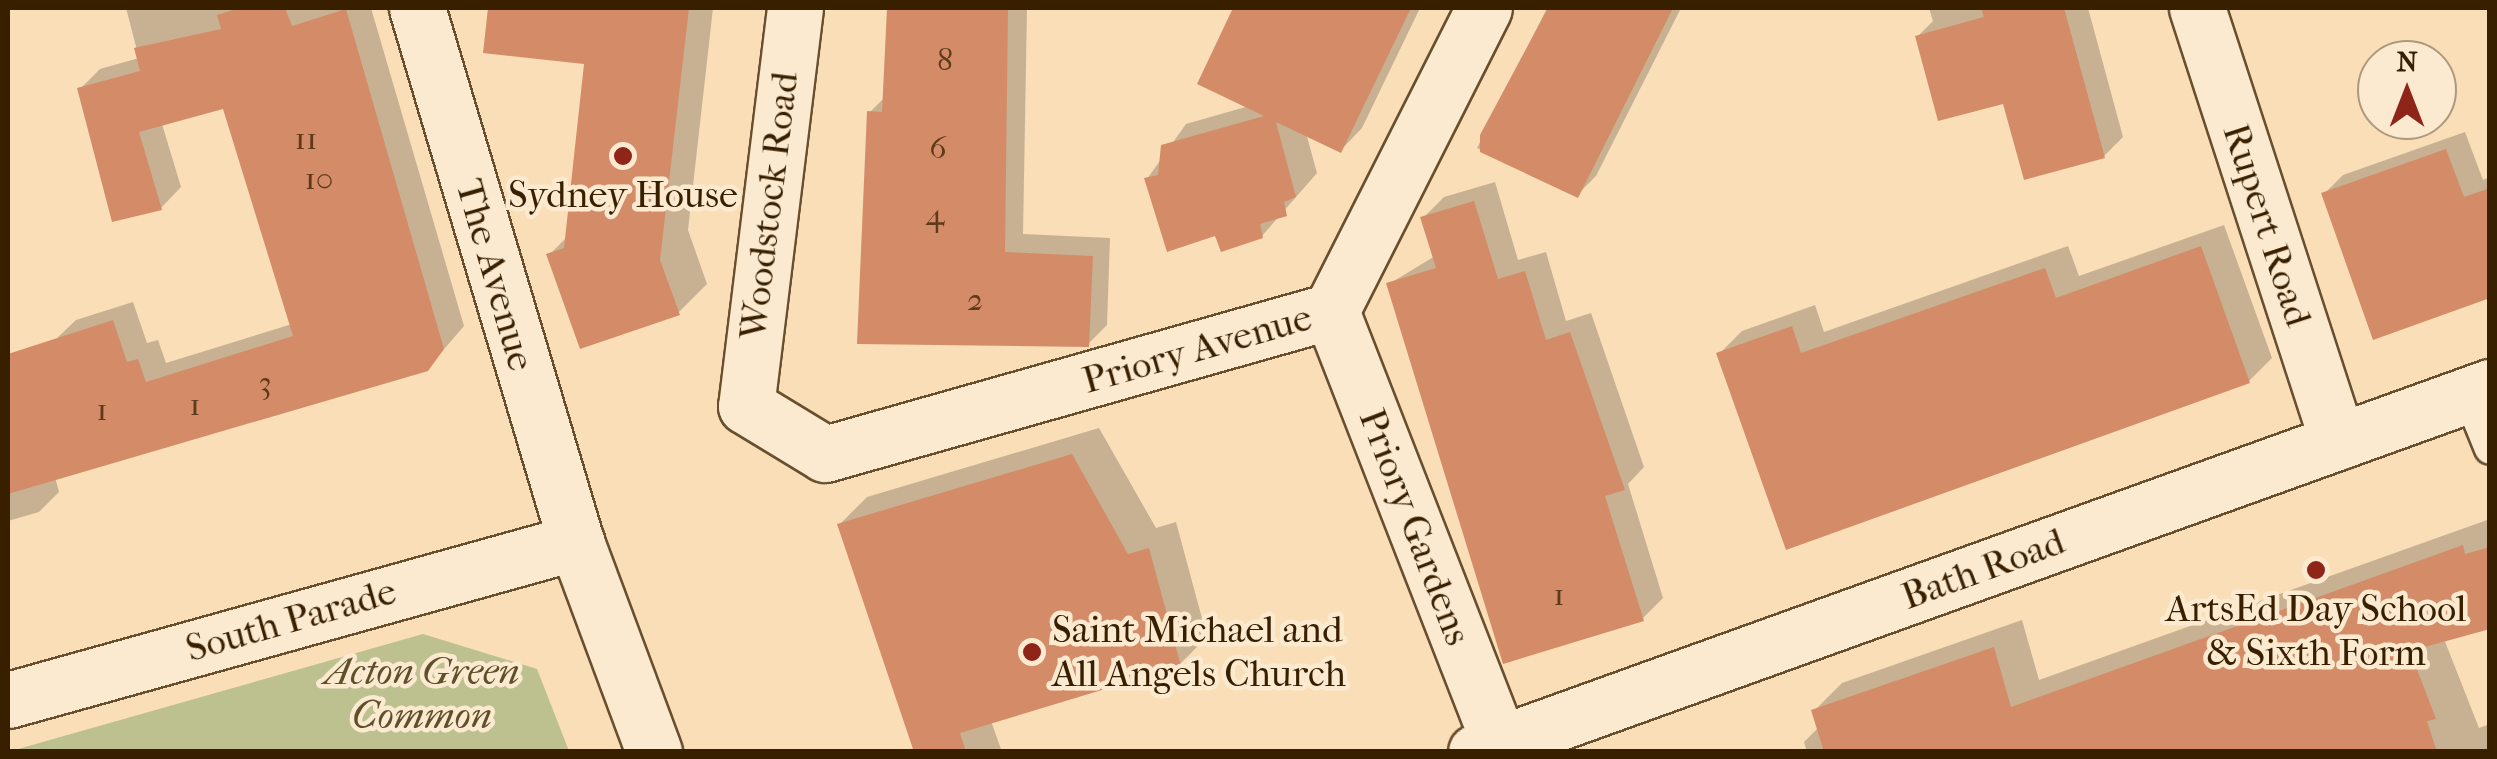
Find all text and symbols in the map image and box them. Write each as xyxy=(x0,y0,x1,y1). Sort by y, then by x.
north arrow xyxy=(2357,40,2457,140)
house number: 8 xyxy=(937,41,953,79)
text: N xyxy=(2396,45,2418,78)
street label: Woodstock Road xyxy=(730,69,808,343)
street label: Rupert Road xyxy=(2213,118,2321,332)
house number: 11 xyxy=(295,120,317,158)
house number: 6 xyxy=(929,129,947,167)
marker: Sydney House xyxy=(612,145,634,167)
house number: 10 xyxy=(305,160,333,198)
place label: Sydney House xyxy=(508,172,738,218)
street label: The Avenue xyxy=(446,174,544,376)
house number: 4 xyxy=(926,196,944,234)
house number: 2 xyxy=(967,281,983,319)
street label: Priory Avenue xyxy=(1077,295,1317,403)
house number: 3 xyxy=(258,364,272,402)
house number: 1 xyxy=(189,386,201,424)
house number: 1 xyxy=(96,391,108,429)
street label: Priory Gardens xyxy=(1349,402,1481,652)
street label: Bath Road xyxy=(1895,519,2071,619)
marker: ArtsEd Day School & Sixth Form xyxy=(2305,559,2327,581)
street label: South Parade xyxy=(181,568,401,672)
house number: 1 xyxy=(1553,576,1565,614)
place label: ArtsEd Day School & Sixth Form xyxy=(2166,586,2466,676)
place label: Saint Michael and All Angels Church xyxy=(1052,607,1346,696)
marker: Saint Michael and All Angels Church xyxy=(1021,641,1043,663)
park label: Acton Green Common xyxy=(324,649,520,738)

